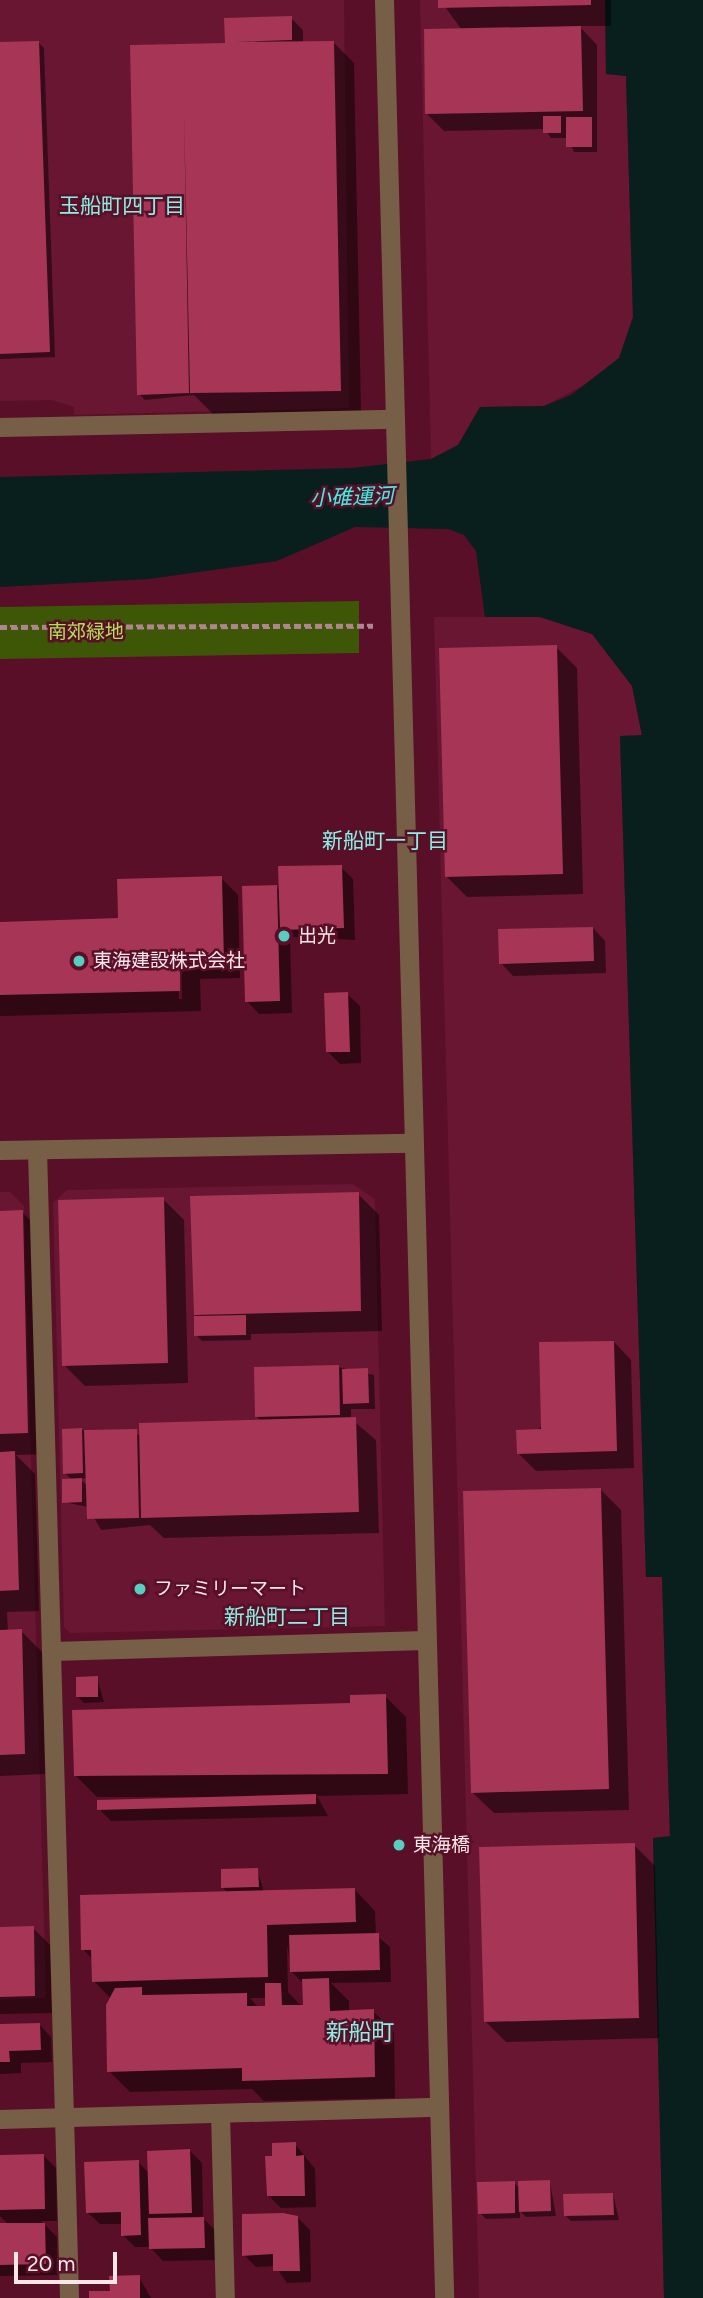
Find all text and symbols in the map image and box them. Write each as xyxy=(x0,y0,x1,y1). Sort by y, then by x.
district label: 玉船町四丁目 xyxy=(59,193,185,219)
water label: 小碓運河 xyxy=(310,483,394,511)
park label: 南郊緑地 xyxy=(48,621,124,643)
district label: 新船町一丁目 xyxy=(322,828,448,854)
place label: 出光 xyxy=(298,925,336,947)
marker: 出光 xyxy=(276,928,292,944)
place label: 東海建設株式会社 xyxy=(93,950,245,972)
marker: 東海建設株式会社 xyxy=(71,953,87,969)
place label: ファミリーマート xyxy=(154,1578,306,1600)
marker: ファミリーマート xyxy=(132,1581,148,1597)
district label: 新船町二丁目 xyxy=(224,1604,350,1630)
place label: 東海橋 xyxy=(413,1834,470,1856)
marker: 東海橋 xyxy=(391,1837,407,1853)
district label: 新船町 xyxy=(326,2018,394,2046)
scale bar xyxy=(18,2238,121,2282)
text: 20 m xyxy=(27,2251,75,2276)

